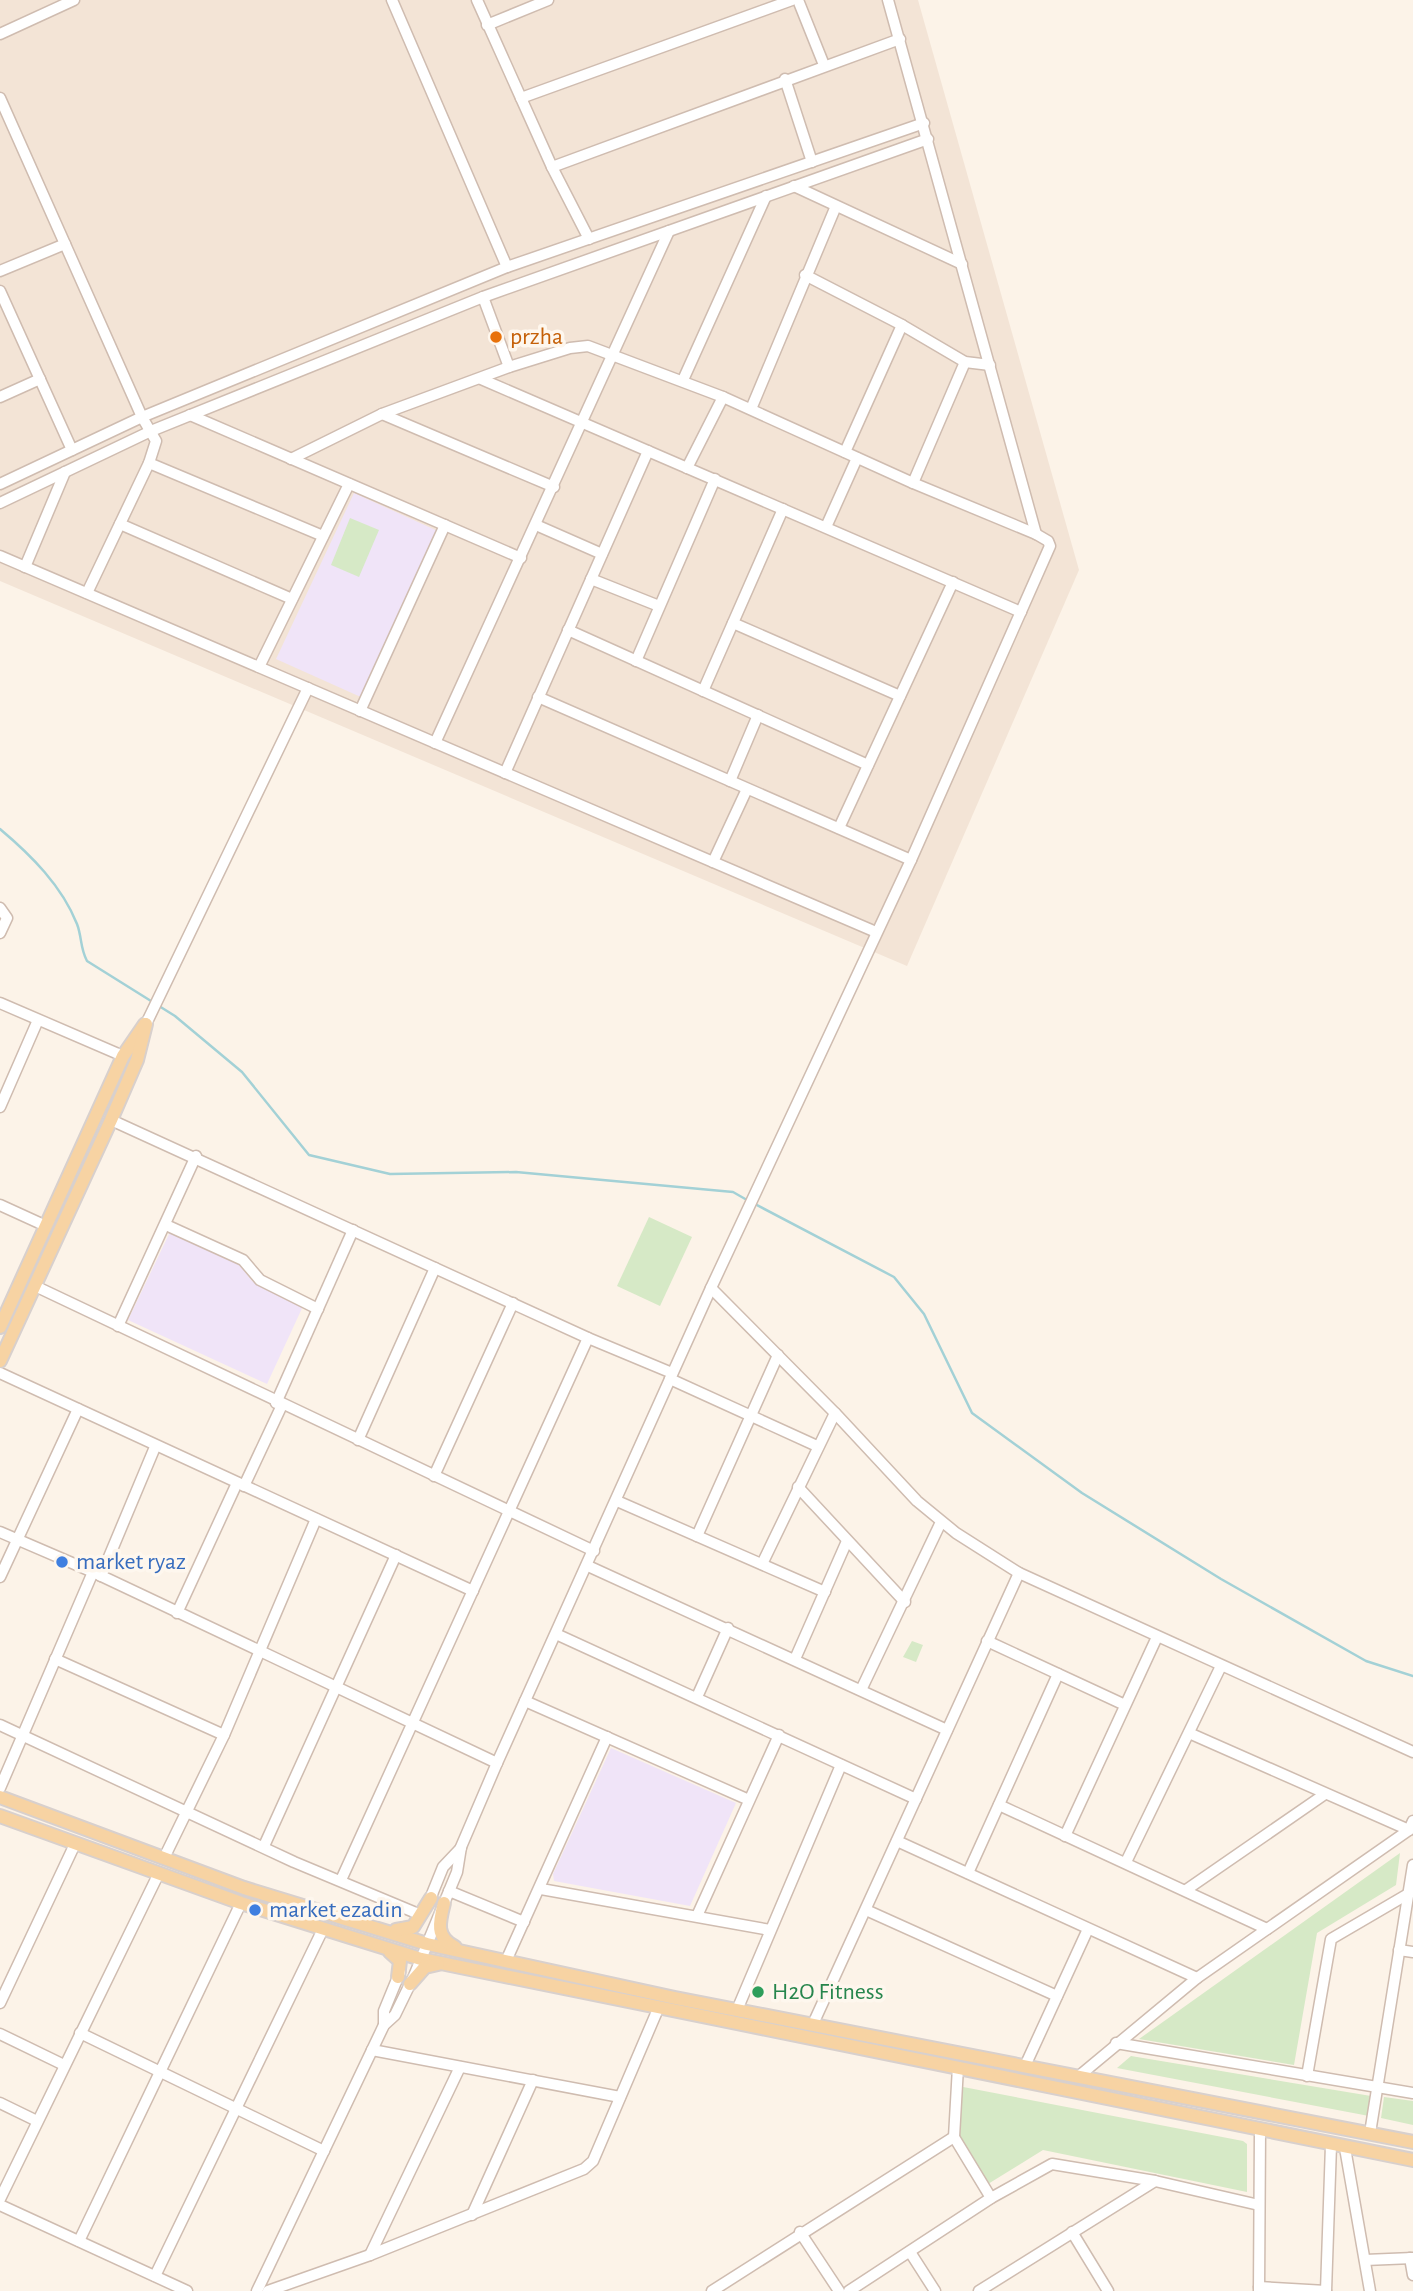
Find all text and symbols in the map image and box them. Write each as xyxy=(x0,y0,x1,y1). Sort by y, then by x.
place label: przha xyxy=(510,325,563,349)
marker: przha xyxy=(488,329,504,345)
place label: market ryaz xyxy=(76,1550,186,1574)
marker: market ryaz xyxy=(54,1554,70,1570)
place label: market ezadin xyxy=(269,1898,403,1922)
marker: market ezadin xyxy=(247,1902,263,1918)
place label: H2O Fitness xyxy=(772,1980,884,2004)
marker: H2O Fitness xyxy=(750,1984,766,2000)

